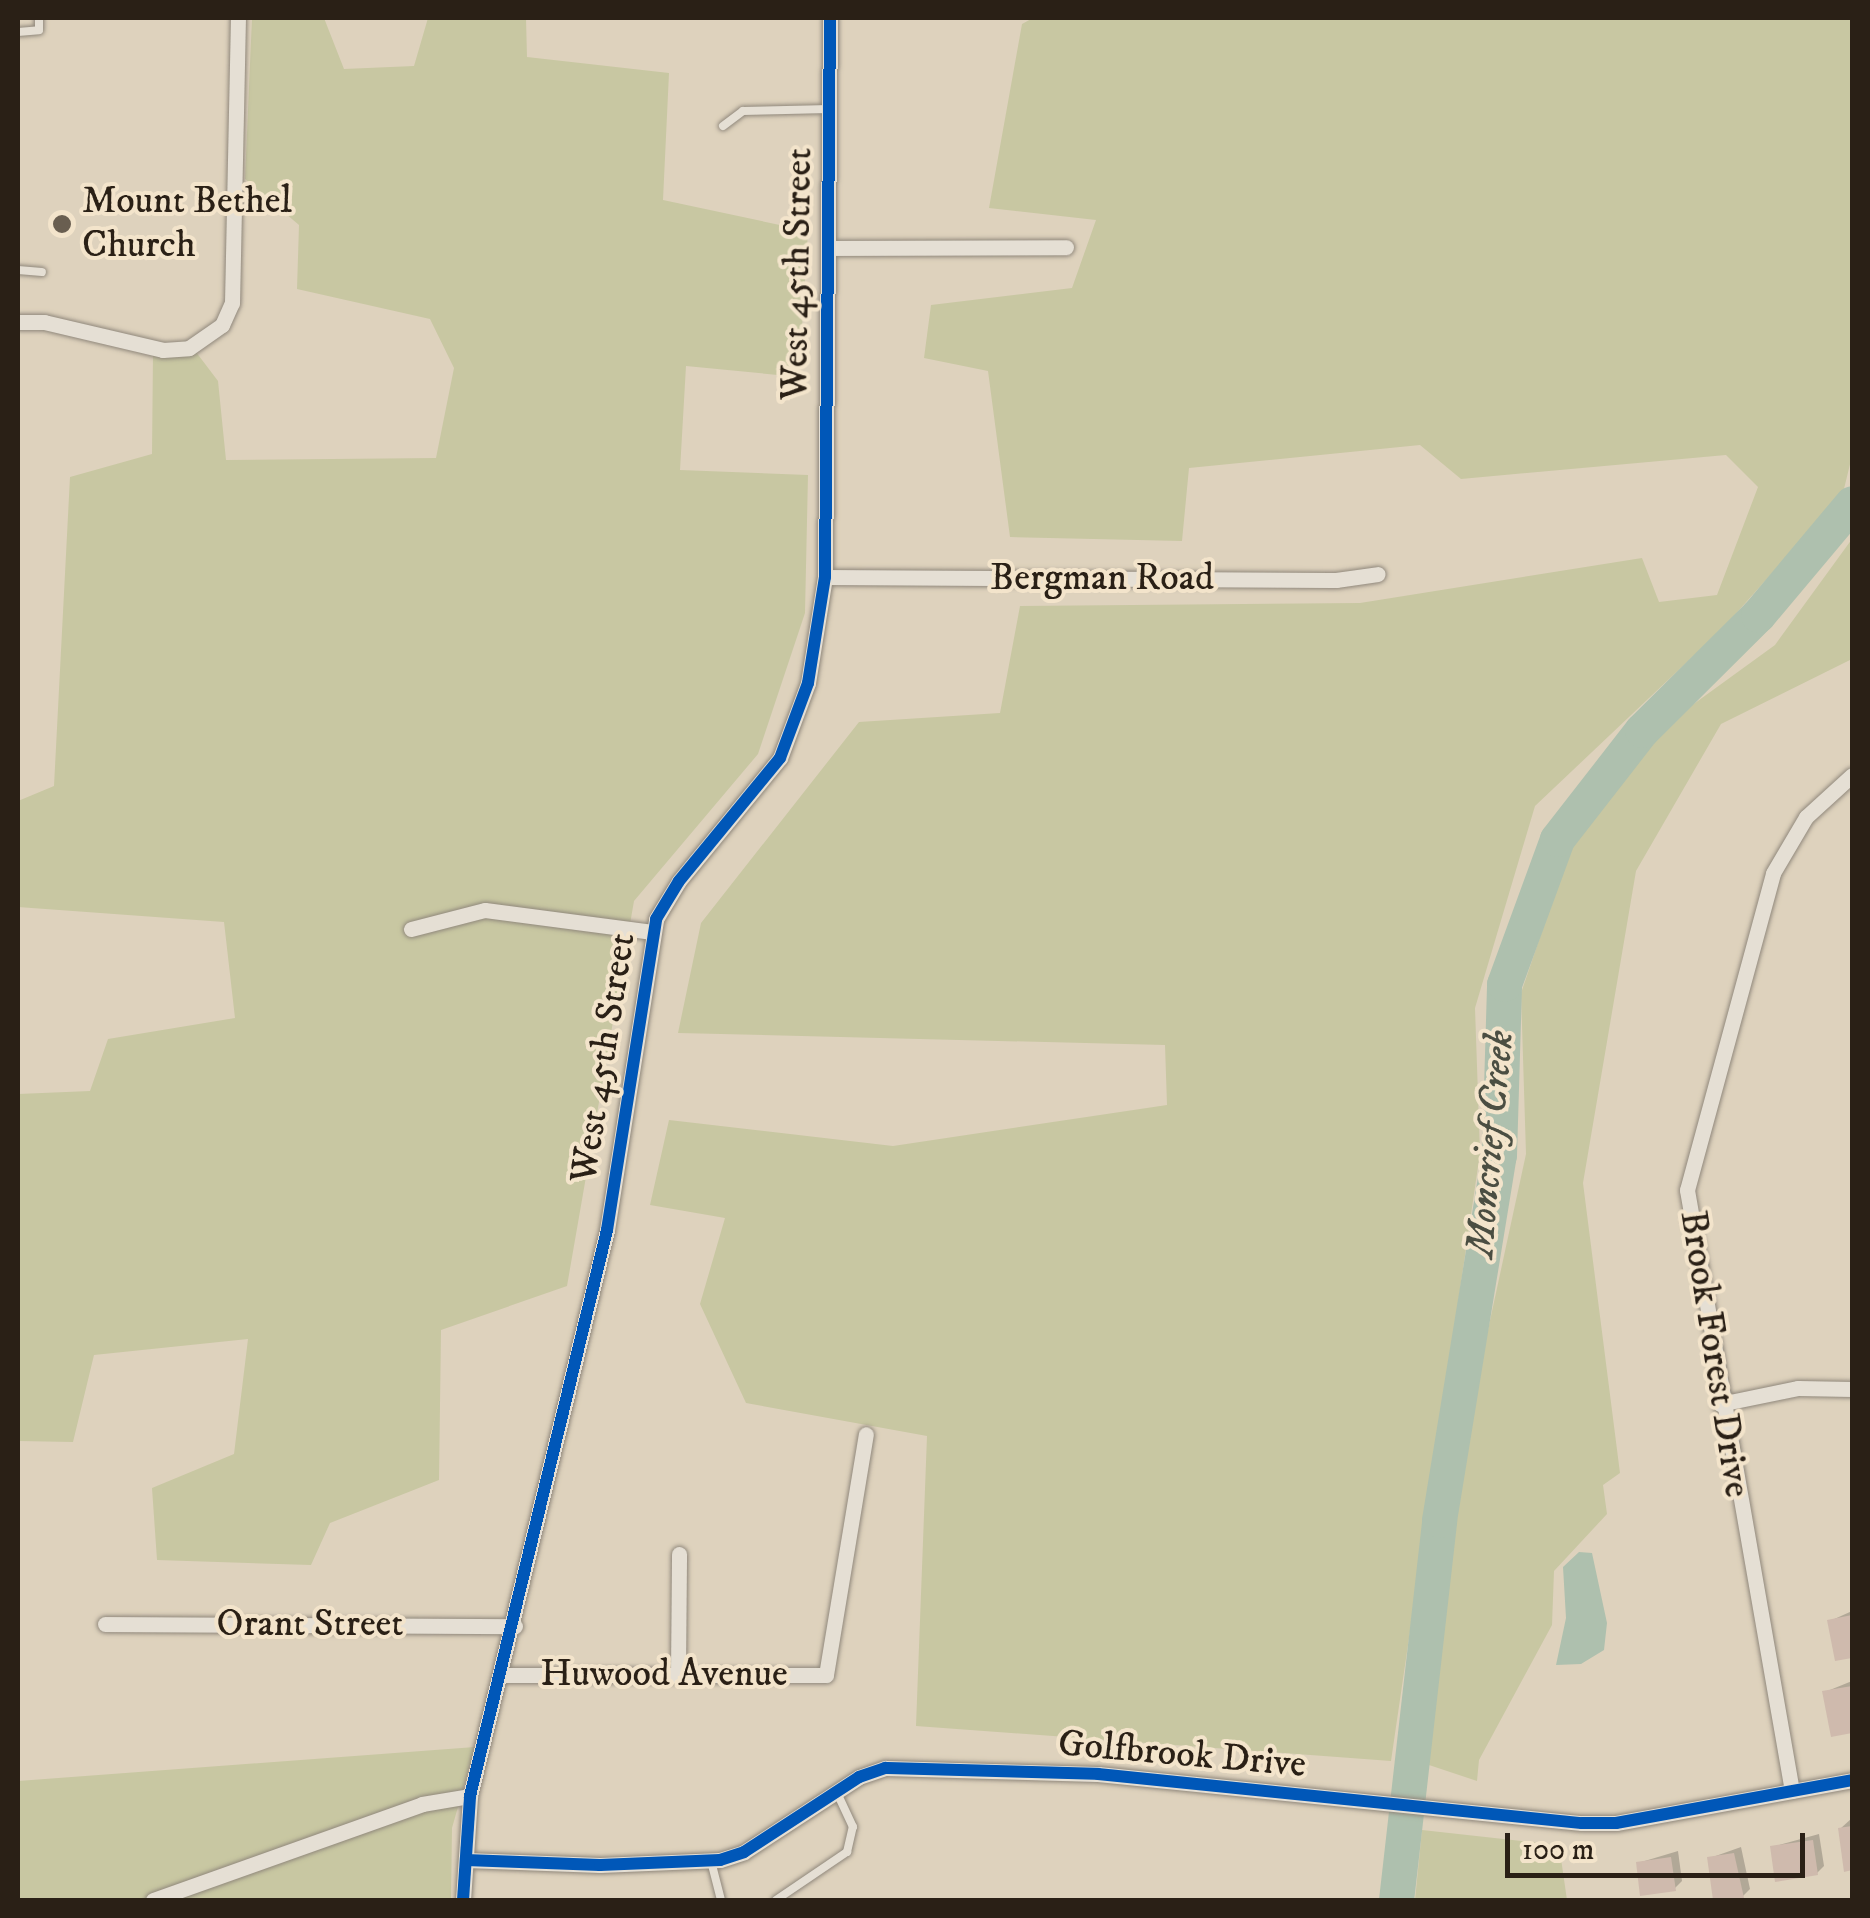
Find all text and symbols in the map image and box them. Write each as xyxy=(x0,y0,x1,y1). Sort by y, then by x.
street label: West 45th Street xyxy=(773,147,823,401)
place label: Mount Bethel Church xyxy=(82,179,292,268)
marker: Mount Bethel Church xyxy=(51,213,73,235)
street label: Bergman Road xyxy=(990,556,1214,602)
street label: West 45th Street xyxy=(562,930,646,1186)
water label: Moncrief Creek xyxy=(1457,1029,1525,1259)
street label: Brook Forest Drive xyxy=(1669,1207,1759,1501)
street label: Orant Street xyxy=(216,1602,404,1648)
street label: Huwood Avenue xyxy=(540,1652,788,1698)
street label: Golfbrook Drive xyxy=(1056,1721,1308,1789)
scale bar xyxy=(1510,1813,1810,1875)
text: 100 m xyxy=(1522,1832,1594,1869)

